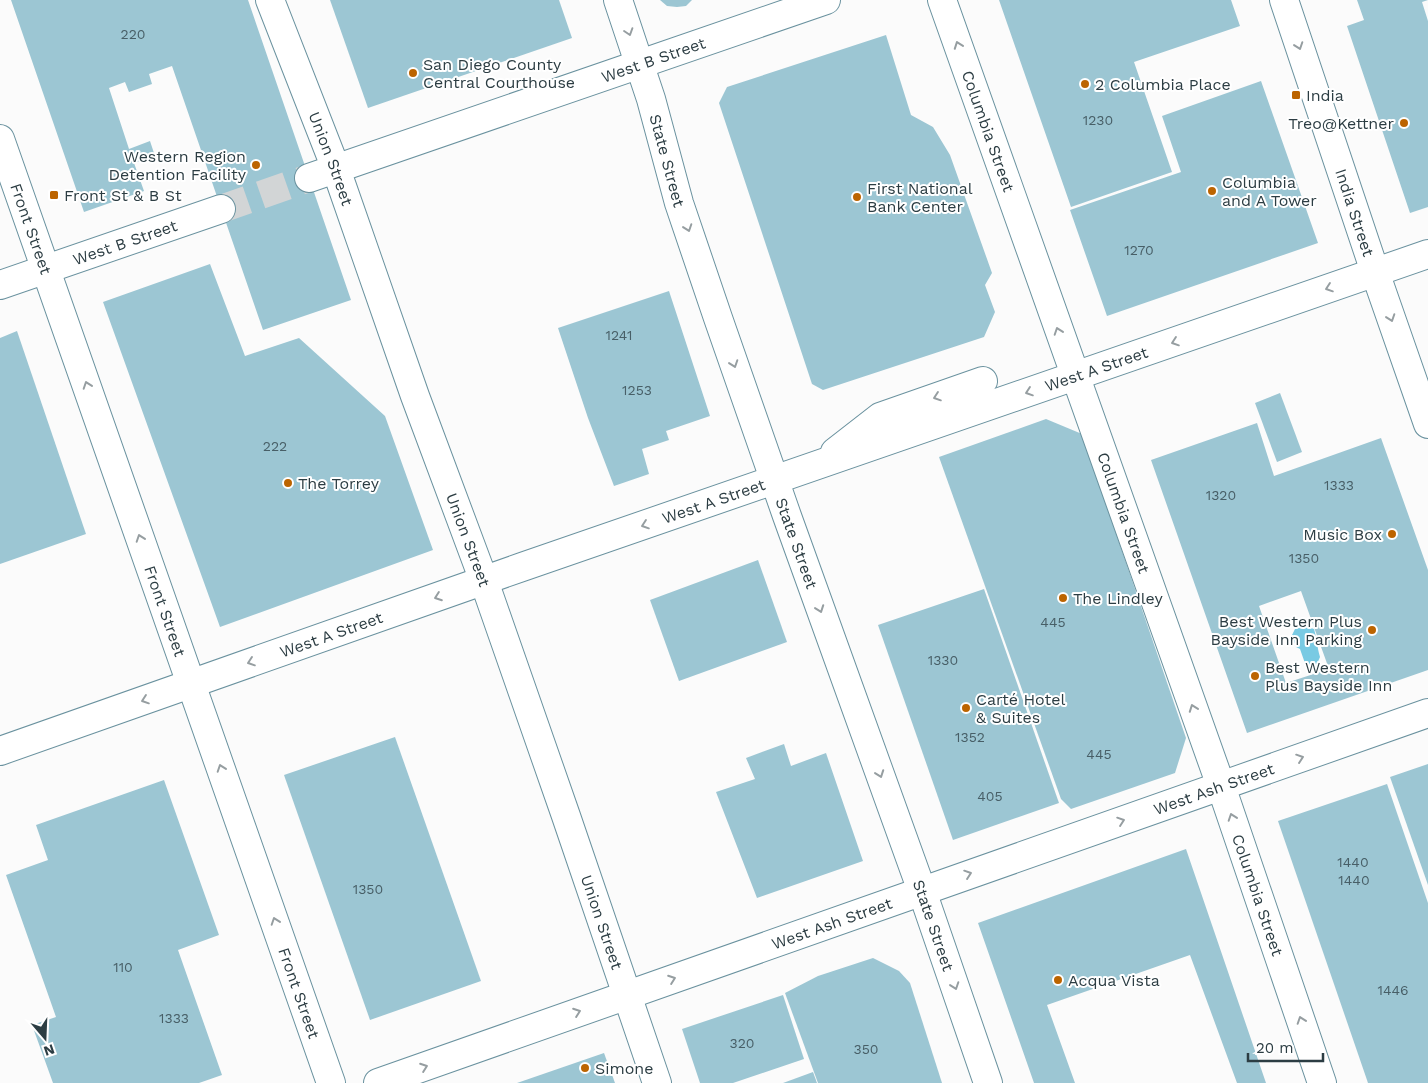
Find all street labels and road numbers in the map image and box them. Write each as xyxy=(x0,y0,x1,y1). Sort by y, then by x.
street label: West B Street xyxy=(599,33,708,87)
street label: Columbia Street xyxy=(958,68,1018,195)
street label: Union Street xyxy=(305,109,357,208)
street label: State Street xyxy=(645,112,689,210)
street label: India Street xyxy=(1331,166,1378,259)
street label: Front Street xyxy=(6,181,56,277)
street label: West B Street xyxy=(70,216,180,269)
street label: West A Street xyxy=(1042,342,1151,396)
street label: Columbia Street xyxy=(1093,450,1154,576)
street label: West A Street xyxy=(660,475,768,528)
street label: Union Street xyxy=(442,490,494,589)
street label: State Street xyxy=(771,495,821,592)
street label: Front Street xyxy=(140,563,190,659)
street label: West A Street xyxy=(277,608,385,662)
street label: West Ash Street xyxy=(1151,759,1277,819)
street label: Columbia Street xyxy=(1228,832,1287,959)
street label: Union Street xyxy=(577,872,627,972)
street label: State Street xyxy=(909,877,958,974)
street label: West Ash Street xyxy=(769,894,895,954)
street label: Front Street xyxy=(274,945,324,1042)

